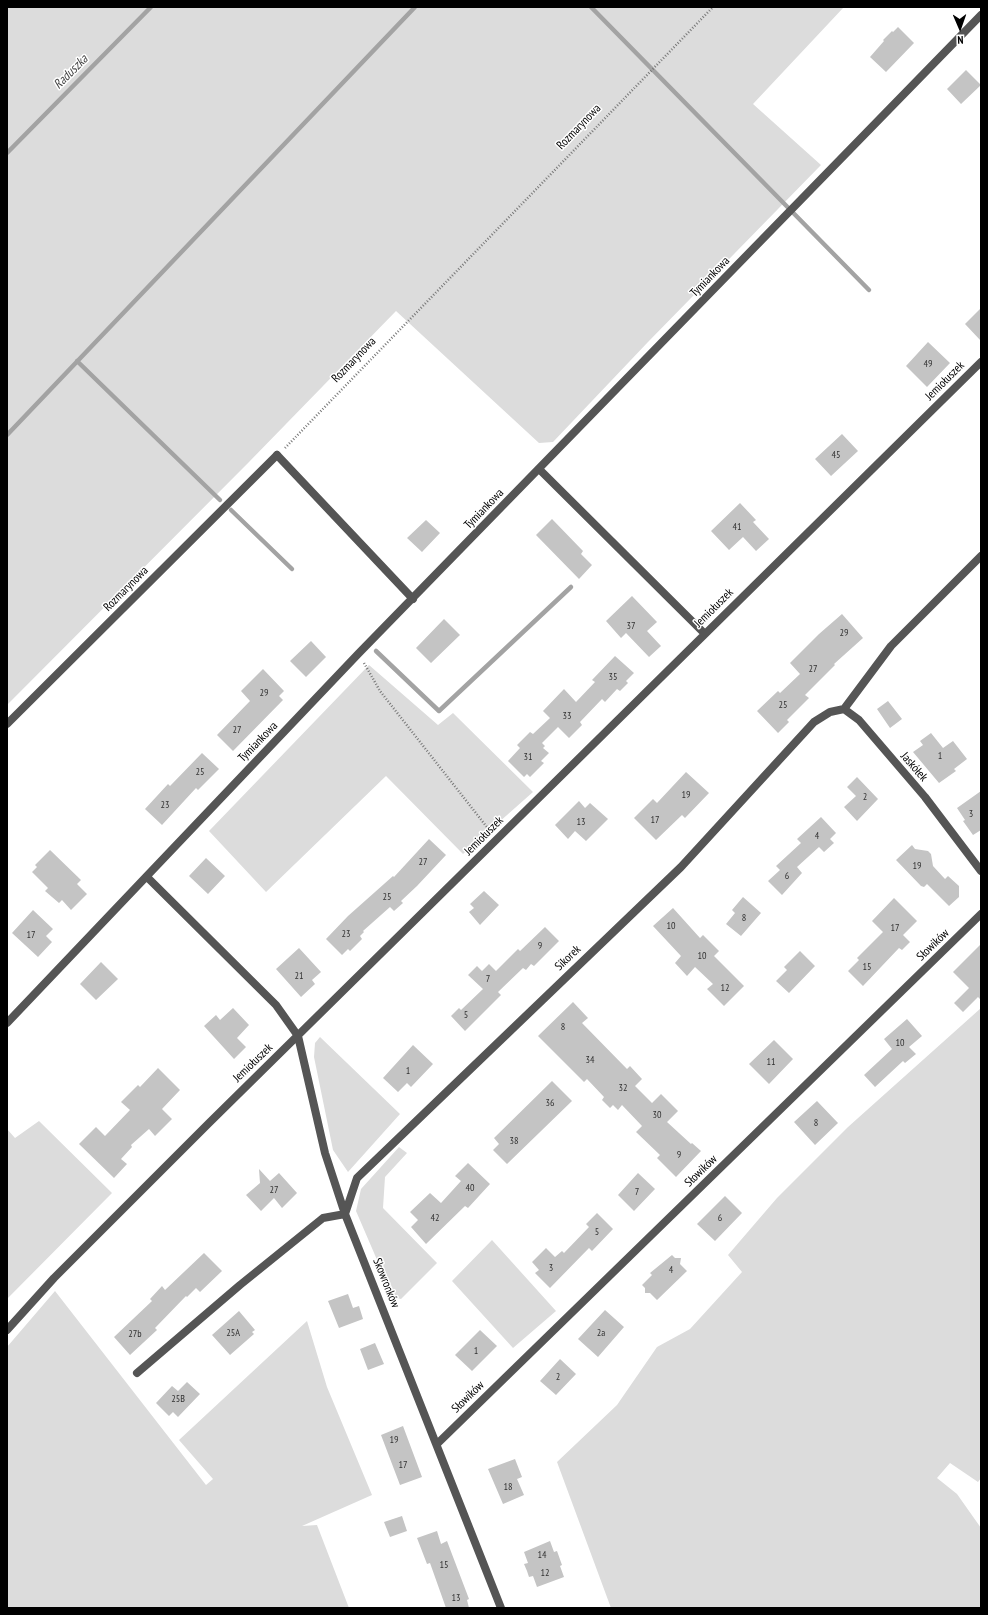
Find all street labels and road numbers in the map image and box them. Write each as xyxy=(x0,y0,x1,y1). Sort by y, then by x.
street label: Rozmarynowa xyxy=(554,101,604,153)
street label: Tymiankowa xyxy=(687,254,733,300)
street label: Rozmarynowa xyxy=(329,334,379,386)
street label: Jemiołuszek xyxy=(922,358,968,404)
street label: Tymiankowa xyxy=(461,486,507,532)
street label: Rozmarynowa xyxy=(101,564,151,614)
street label: Jemiołuszek xyxy=(691,585,737,631)
street label: Tymiankowa xyxy=(235,719,281,765)
street label: Jaskółek xyxy=(897,749,931,785)
street label: Jemiołuszek xyxy=(461,813,507,859)
street label: Słowików xyxy=(914,926,952,964)
street label: Sikorek xyxy=(552,942,584,974)
street label: Jemiołuszek xyxy=(230,1041,276,1085)
street label: Słowików xyxy=(682,1152,720,1190)
street label: Skowronków xyxy=(370,1256,402,1310)
street label: Słowików xyxy=(449,1378,487,1416)

